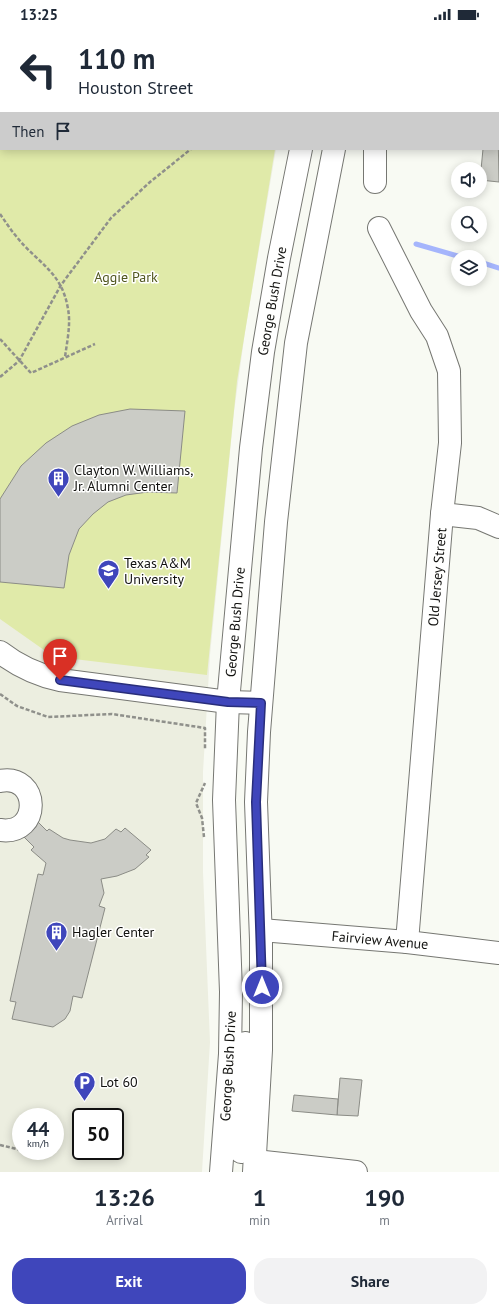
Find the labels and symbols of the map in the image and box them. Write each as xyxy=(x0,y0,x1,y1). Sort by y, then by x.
street label: George Bush Drive xyxy=(254,245,290,357)
park label: Aggie Park xyxy=(94,268,158,286)
place label: Clayton W. Williams, Jr. Alumni Center xyxy=(73,461,193,495)
building icon: Clayton W. Williams, Jr. Alumni Center xyxy=(46,465,72,498)
street label: Old Jersey Street xyxy=(424,527,450,627)
place label: Texas A&M University xyxy=(124,554,191,588)
school or university icon: Texas A&M University xyxy=(95,558,121,591)
street label: George Bush Drive xyxy=(221,566,249,678)
pin xyxy=(43,639,77,680)
building icon: Hagler Center xyxy=(44,919,70,952)
place label: Hagler Center xyxy=(72,923,155,941)
street label: Fairview Avenue xyxy=(331,927,429,953)
position arrow xyxy=(241,966,283,1008)
street label: George Bush Drive xyxy=(216,1010,240,1122)
parking icon: Lot 60 xyxy=(72,1069,98,1102)
place label: Lot 60 xyxy=(100,1073,138,1091)
speed limit sign: 50 xyxy=(72,1108,124,1160)

